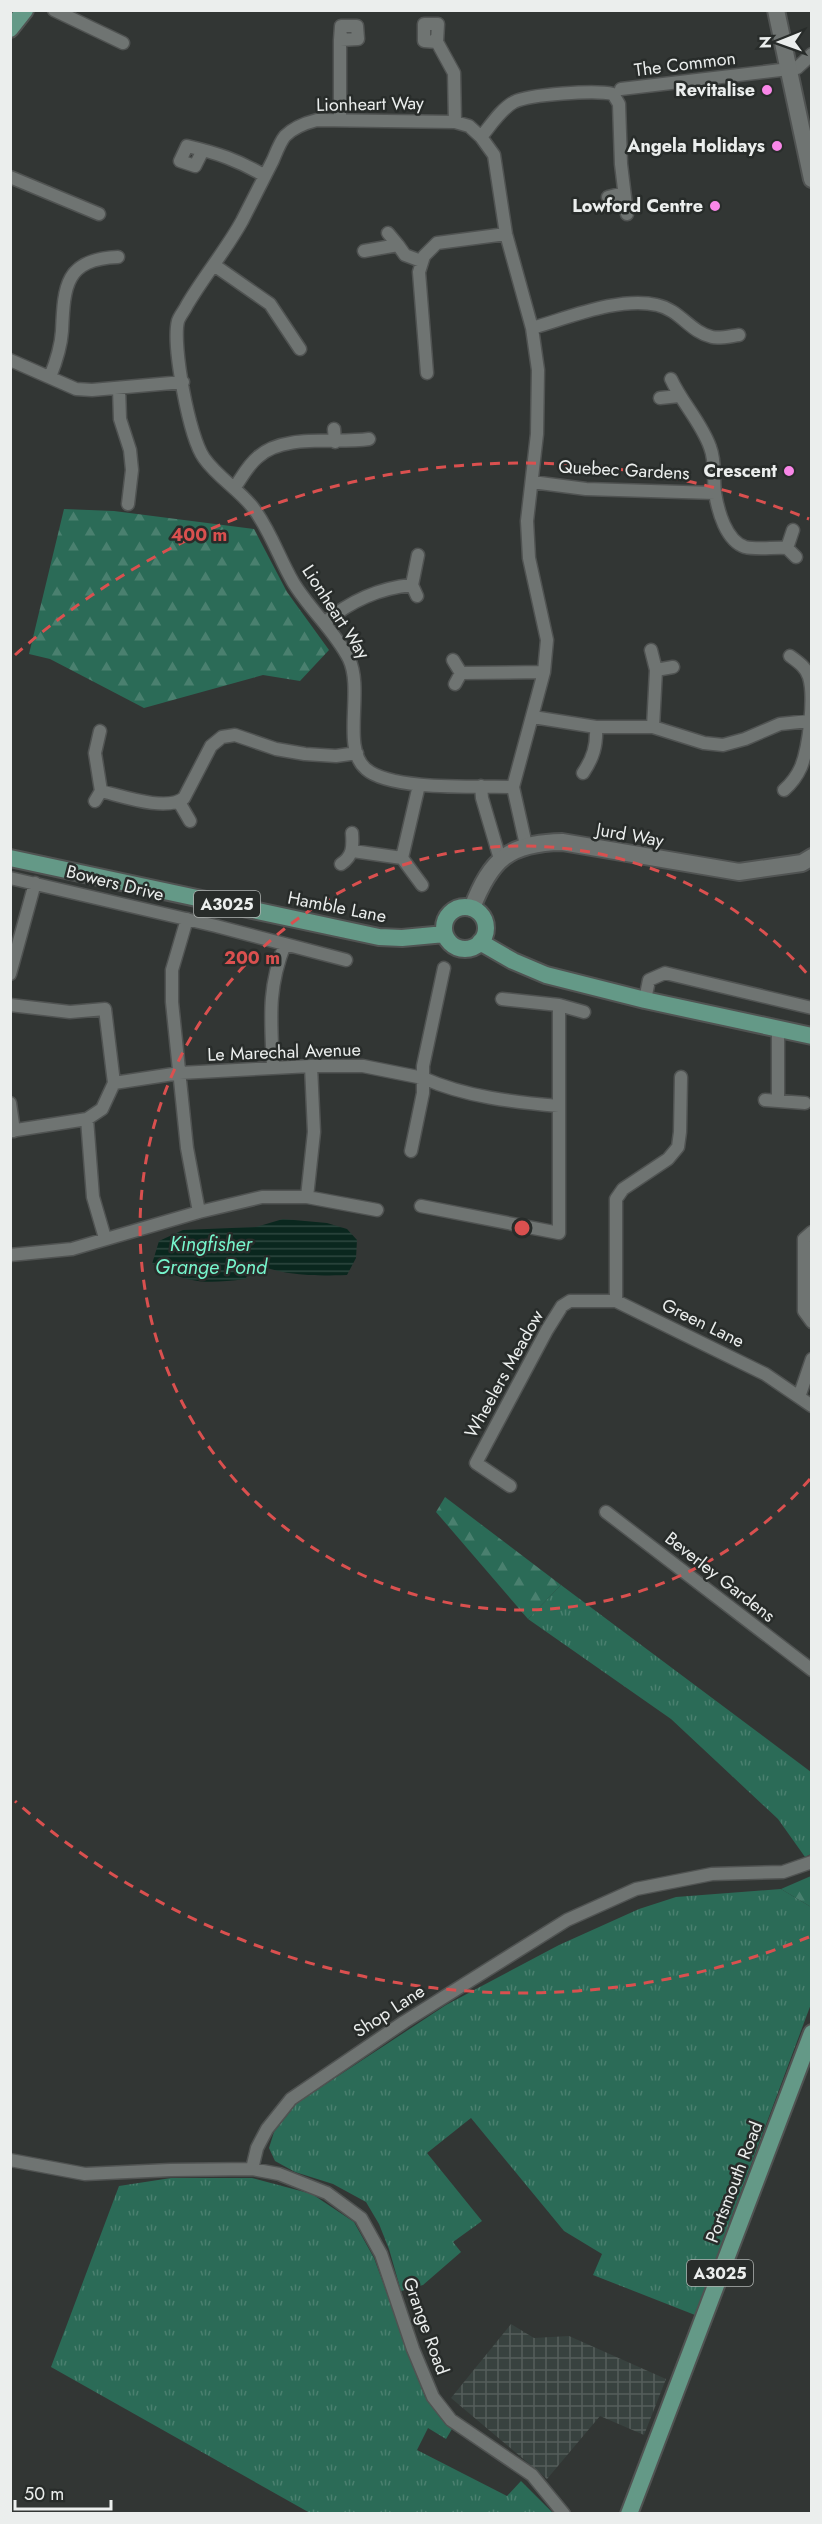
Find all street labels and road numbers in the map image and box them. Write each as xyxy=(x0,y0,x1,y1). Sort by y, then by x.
street label: The Common xyxy=(633,45,737,83)
street label: Lionheart Way xyxy=(316,90,424,118)
street label: Quebec Gardens xyxy=(558,454,690,486)
street label: Lionheart Way xyxy=(296,560,376,664)
street label: Jurd Way xyxy=(592,816,666,854)
street label: Bowers Drive xyxy=(63,858,167,908)
street label: Hamble Lane xyxy=(285,885,389,929)
road number: A3025 xyxy=(194,891,260,917)
street label: Le Marechal Avenue xyxy=(207,1036,361,1068)
street label: Green Lane xyxy=(657,1292,749,1354)
street label: Wheelers Meadow xyxy=(458,1305,550,1443)
street label: Beverley Gardens xyxy=(659,1526,781,1628)
street label: Shop Lane xyxy=(348,1978,430,2044)
street label: Portsmouth Road xyxy=(699,2117,769,2247)
road number: A3025 xyxy=(687,2260,753,2286)
street label: Grange Road xyxy=(396,2274,456,2378)

